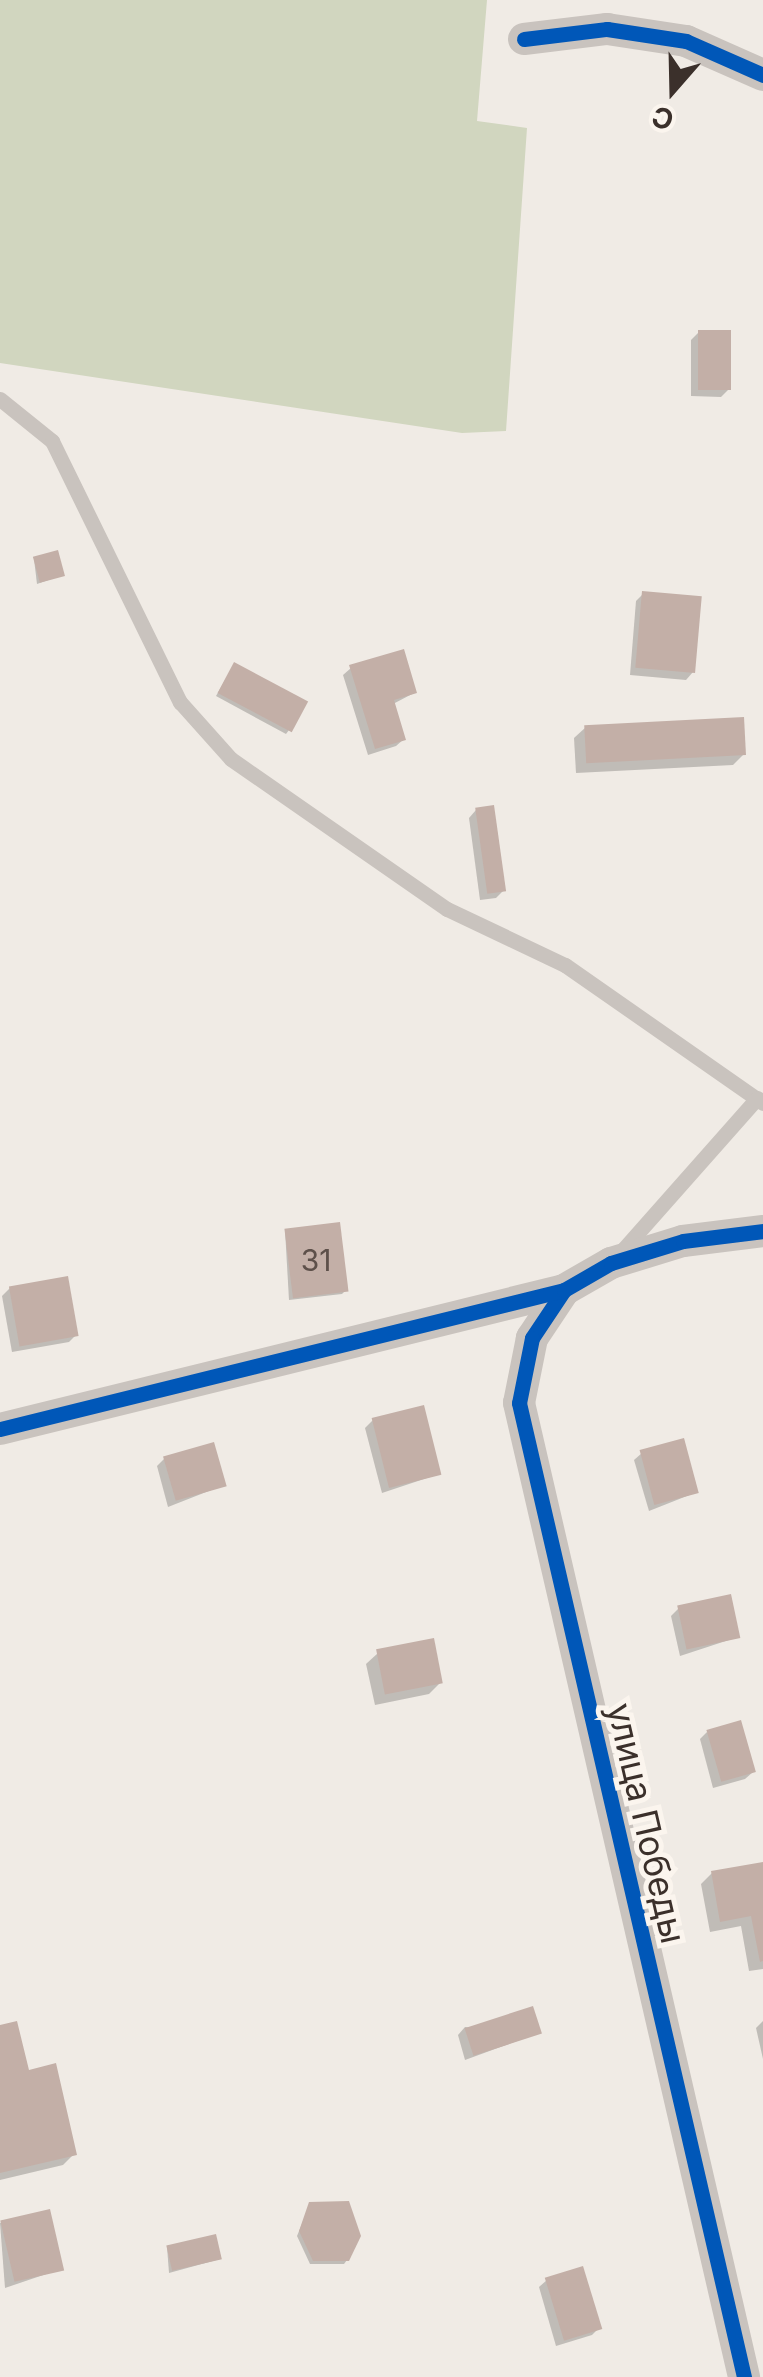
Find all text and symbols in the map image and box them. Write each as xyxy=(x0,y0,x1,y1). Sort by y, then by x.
north arrow xyxy=(623,40,723,140)
text: С xyxy=(647,99,678,138)
house number: 31 xyxy=(301,1242,331,1278)
street label: улица Победы xyxy=(599,1699,695,1947)

